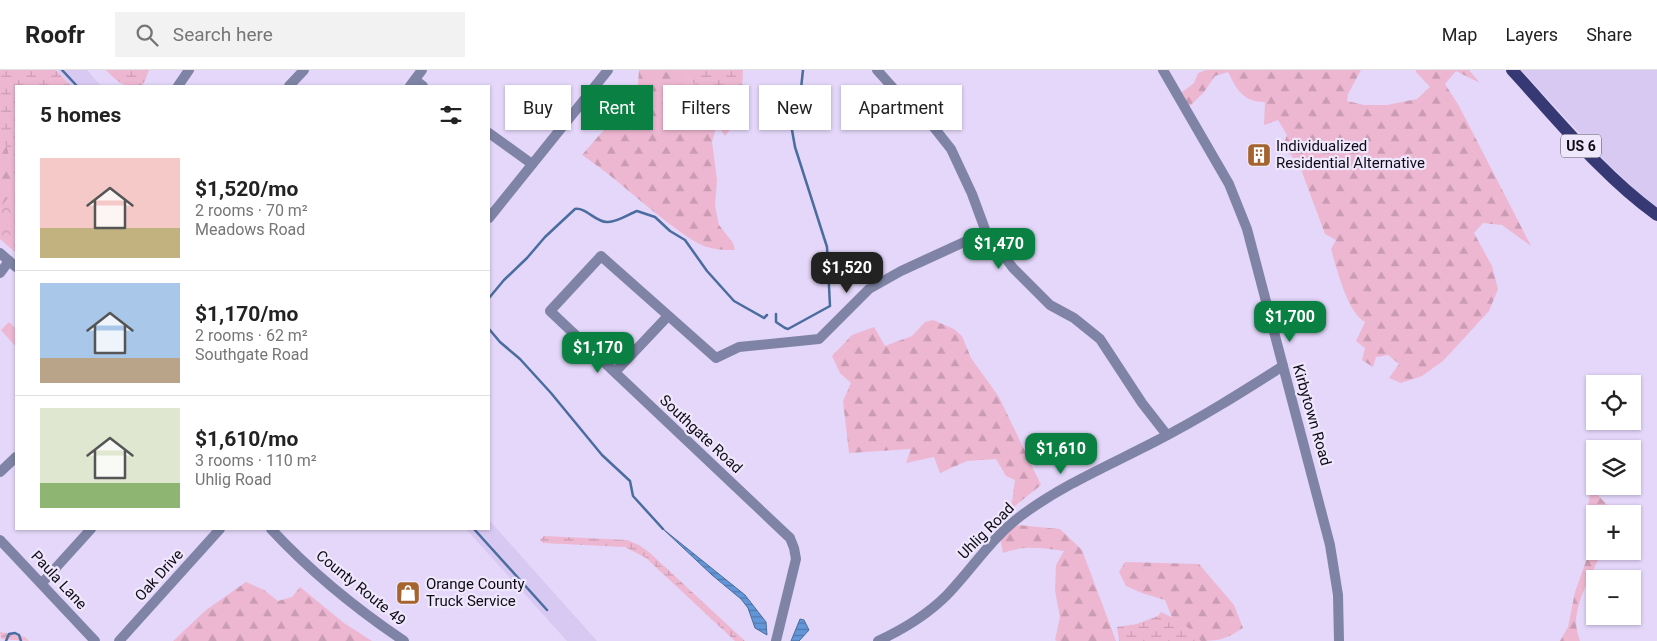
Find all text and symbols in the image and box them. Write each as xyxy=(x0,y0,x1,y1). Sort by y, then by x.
search box xyxy=(115,12,465,57)
text: Roofr xyxy=(25,21,85,49)
icon: search xyxy=(133,21,161,49)
text: Search here xyxy=(173,23,273,46)
text: Map xyxy=(1442,24,1477,45)
text: Layers xyxy=(1505,24,1558,45)
text: Share xyxy=(1586,24,1632,45)
chip: Buy xyxy=(505,85,571,130)
chip: Rent xyxy=(581,85,653,130)
chip: Filters xyxy=(663,85,749,130)
chip: New xyxy=(759,85,831,130)
chip: Apartment xyxy=(841,85,962,130)
icon: filters xyxy=(437,101,465,129)
text: 5 homes xyxy=(40,103,121,127)
road number: US 6 xyxy=(1561,134,1601,158)
place label: Individualized Residential Alternative xyxy=(1276,137,1425,172)
building icon: Individualized Residential Alternative xyxy=(1246,142,1272,168)
text: $1,520/mo xyxy=(195,177,298,201)
icon: home xyxy=(80,178,140,238)
text: 2 rooms · 70 m² xyxy=(195,201,308,220)
text: Meadows Road xyxy=(195,220,305,239)
pin: $1,470 xyxy=(958,228,1040,270)
text: $1,470 xyxy=(974,234,1024,253)
pin: $1,520 xyxy=(806,252,888,294)
text: $1,520 xyxy=(822,258,872,277)
pin: $1,700 xyxy=(1249,300,1331,343)
text: $1,170/mo xyxy=(195,302,298,326)
icon: home xyxy=(80,303,140,363)
text: $1,700 xyxy=(1265,307,1315,326)
text: 2 rooms · 62 m² xyxy=(195,326,308,345)
pin: $1,170 xyxy=(557,332,639,374)
text: $1,170 xyxy=(573,338,623,357)
text: Southgate Road xyxy=(195,345,309,364)
street label: Kirbytown Road xyxy=(1289,362,1335,468)
map controls xyxy=(1586,375,1641,625)
button: locate xyxy=(1586,375,1641,430)
street label: Southgate Road xyxy=(656,391,746,477)
text: $1,610/mo xyxy=(195,427,298,451)
icon: home xyxy=(80,428,140,488)
pin: $1,610 xyxy=(1020,432,1102,475)
text: $1,610 xyxy=(1036,439,1086,458)
button: layers xyxy=(1586,440,1641,495)
text: 3 rooms · 110 m² xyxy=(195,451,317,470)
text: Uhlig Road xyxy=(195,470,272,489)
street label: Uhlig Road xyxy=(954,499,1018,563)
button: + xyxy=(1586,505,1641,560)
street label: Oak Drive xyxy=(131,545,187,605)
street label: County Route 49 xyxy=(313,546,409,630)
street label: Paula Lane xyxy=(27,547,91,613)
button: − xyxy=(1586,570,1641,625)
place label: Orange County Truck Service xyxy=(426,575,525,610)
shop icon: Orange County Truck Service xyxy=(395,580,421,606)

